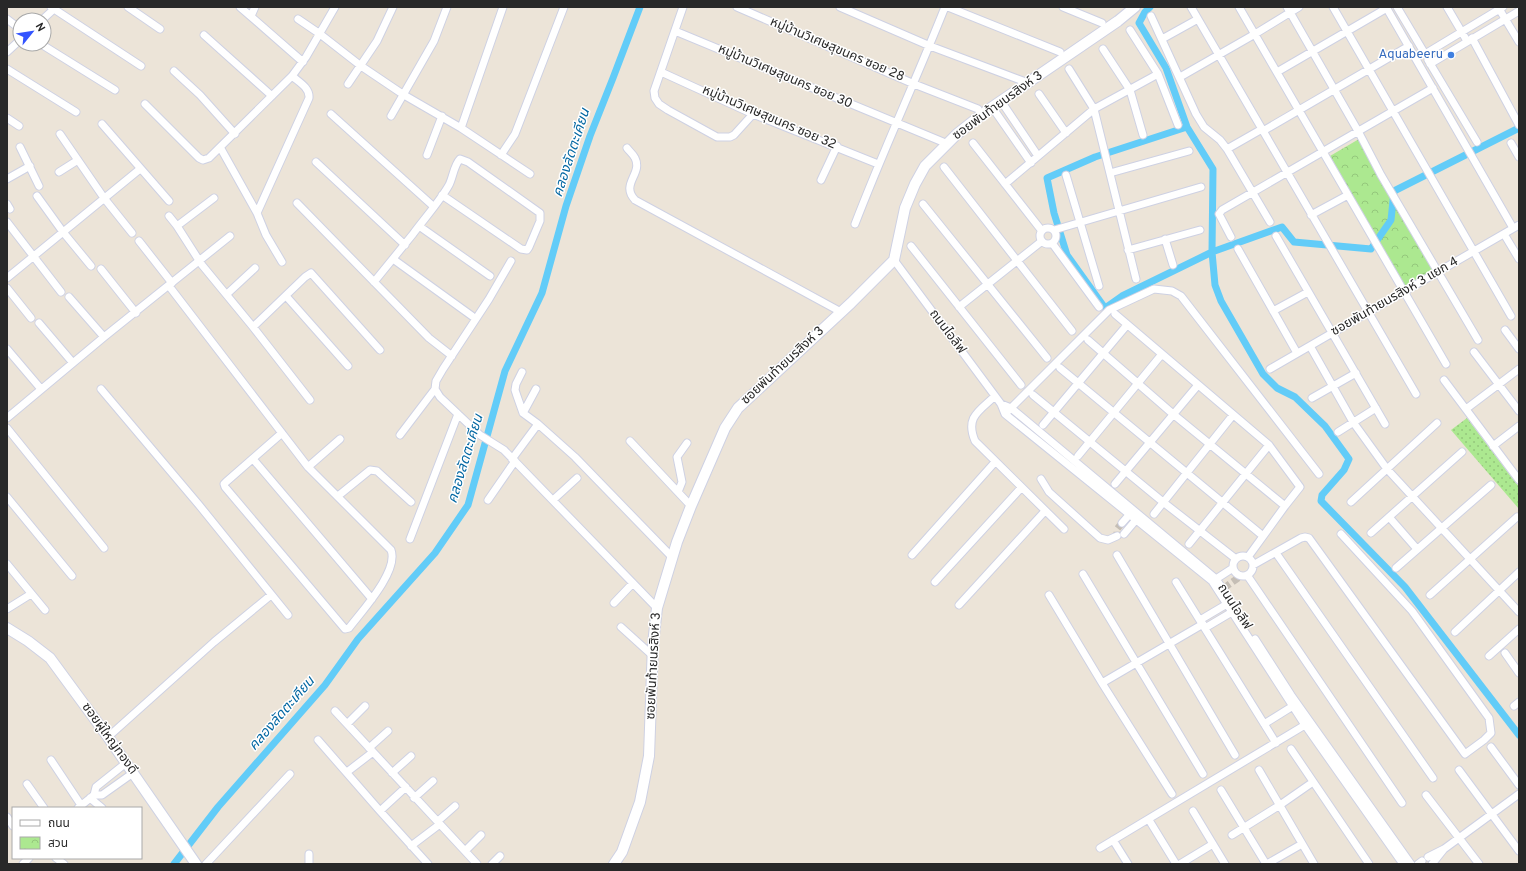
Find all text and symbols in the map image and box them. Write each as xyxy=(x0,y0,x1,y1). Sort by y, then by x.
north arrow xyxy=(12,12,52,52)
street label: หมู่บ้านวิเศษสุขนคร ซอย 28 xyxy=(767,14,907,86)
text: N xyxy=(32,21,48,34)
street label: หมู่บ้านวิเศษสุขนคร ซอย 30 xyxy=(715,41,855,113)
place label: Aquabeeru xyxy=(1379,47,1443,63)
marker: Aquabeeru xyxy=(1446,50,1456,60)
street label: ซอยพันท้ายนรสิงห์ 3 xyxy=(950,68,1046,144)
street label: หมู่บ้านวิเศษสุขนคร ซอย 32 xyxy=(700,82,839,154)
water label: คลองลัดตะเคียน xyxy=(550,105,595,199)
street label: ซอยพันท้ายนรสิงห์ 3 แยก 4 xyxy=(1329,254,1461,340)
street label: ถนนไอลีฟ xyxy=(925,307,969,357)
street label: ซอยพันท้ายนรสิงห์ 3 xyxy=(738,323,828,409)
water label: คลองลัดตะเคียน xyxy=(444,411,488,505)
street label: ถนนไอลีฟ xyxy=(1213,581,1255,633)
street label: ซอยพันท้ายนรสิงห์ 3 xyxy=(643,612,665,720)
water label: คลองลัดตะเคียน xyxy=(245,673,319,754)
street label: ซอยผู้ใหญ่ทองดี xyxy=(78,700,140,778)
legend xyxy=(12,807,142,859)
text: ถนน xyxy=(48,816,70,832)
text: สวน xyxy=(48,836,68,852)

